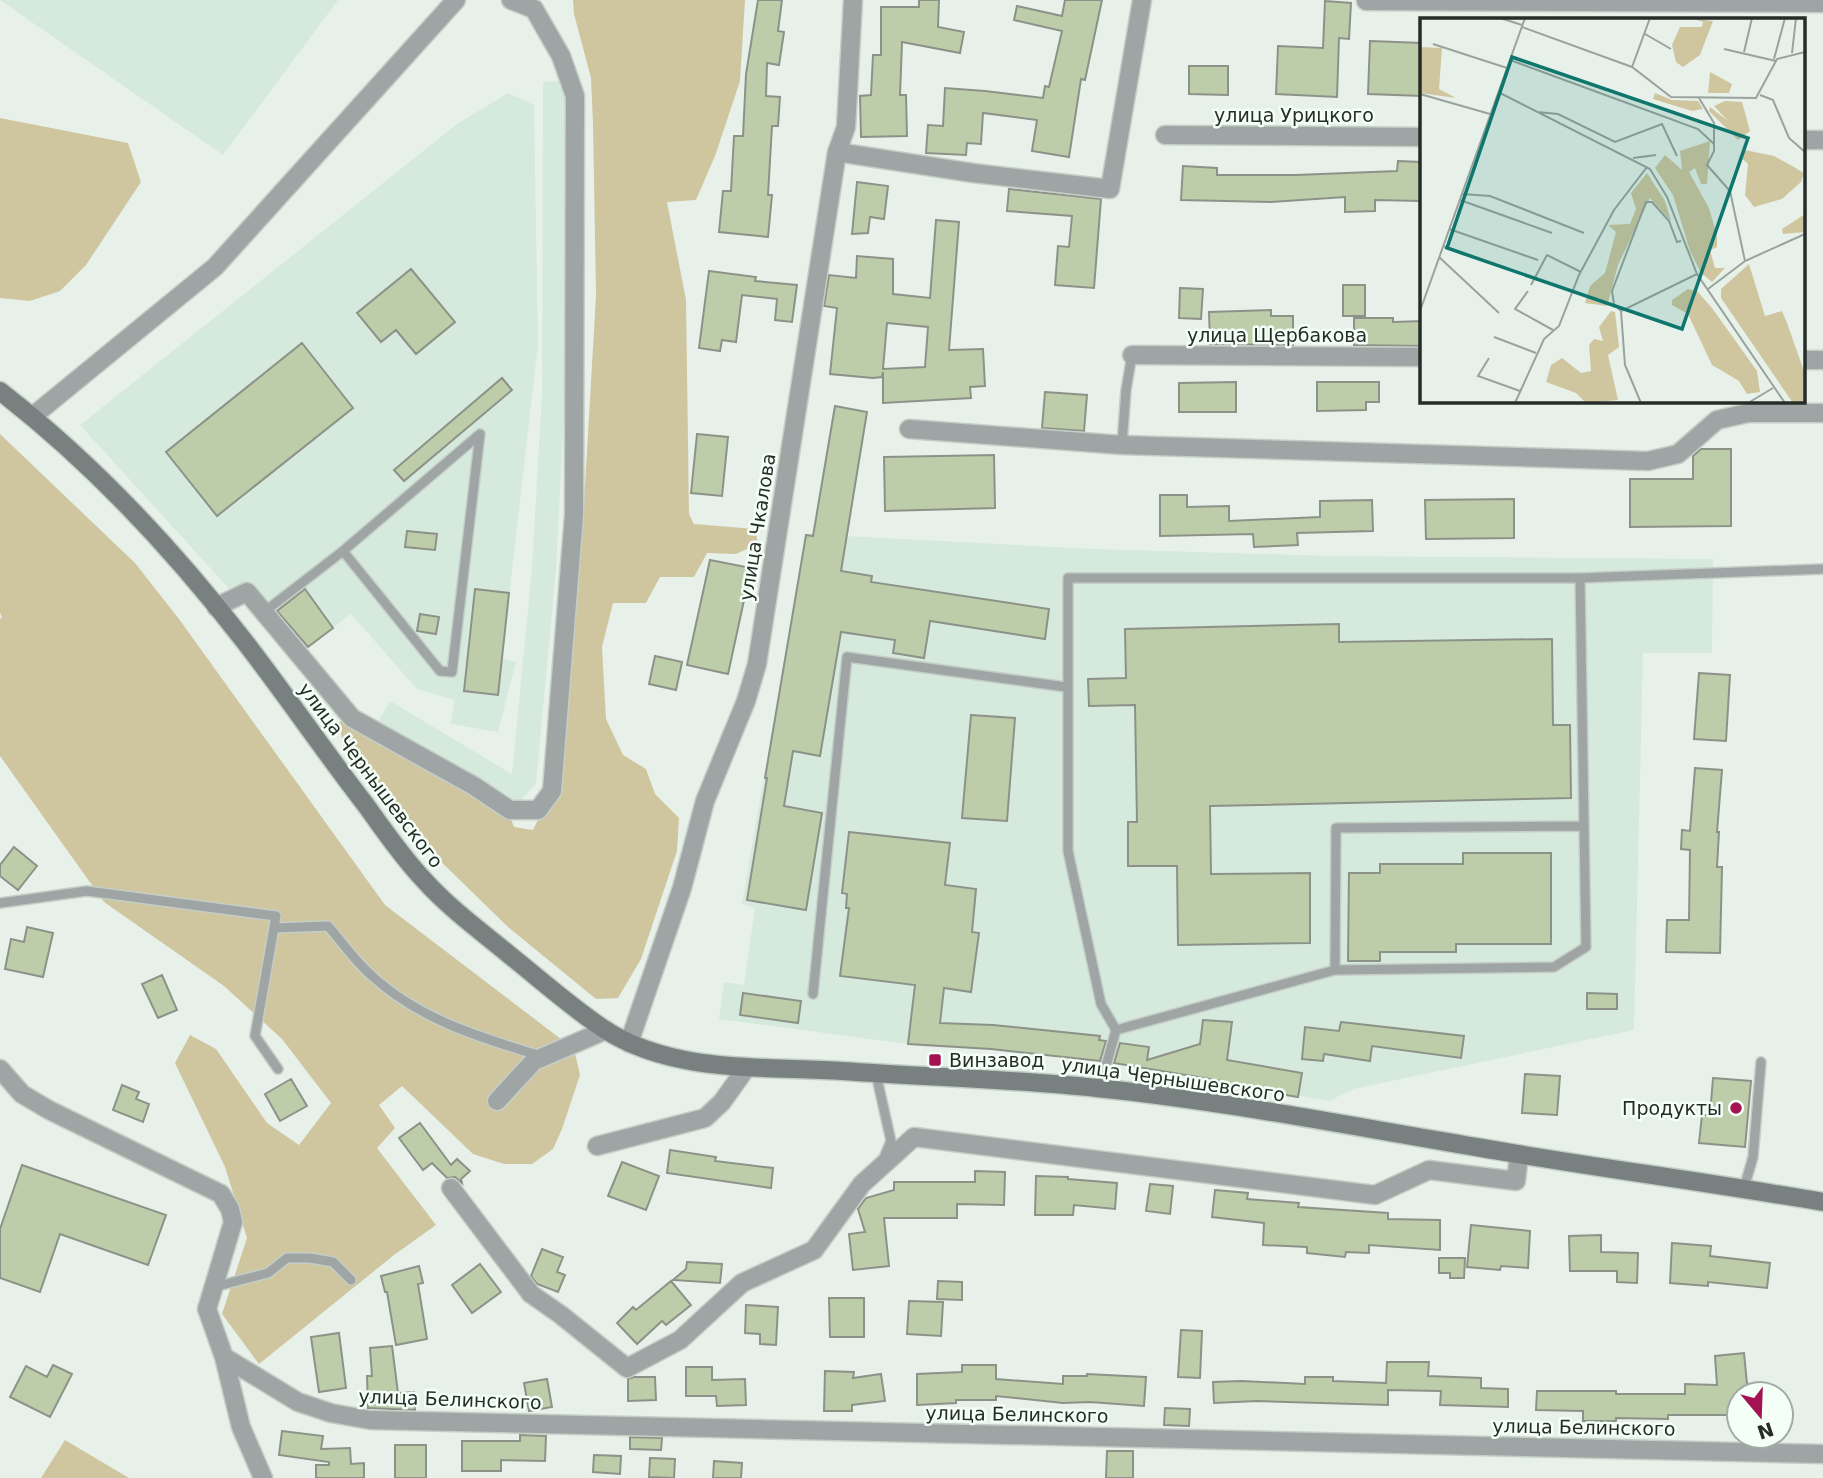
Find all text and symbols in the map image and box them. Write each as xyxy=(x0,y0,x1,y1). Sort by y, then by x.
inset map xyxy=(1420,18,1806,402)
street label: улица Урицкого xyxy=(1214,104,1374,126)
street label: улица Щербакова xyxy=(1187,324,1367,346)
street label: улица Чкалова xyxy=(734,452,780,602)
street label: улица Чернышевского xyxy=(294,678,448,872)
place label: Винзавод xyxy=(949,1049,1045,1071)
marker: Винзавод xyxy=(927,1052,943,1068)
street label: улица Чернышевского xyxy=(1060,1052,1286,1106)
place label: Продукты xyxy=(1622,1097,1722,1119)
marker: Продукты xyxy=(1728,1100,1744,1116)
north arrow xyxy=(1725,1380,1795,1450)
street label: улица Белинского xyxy=(358,1385,542,1413)
street label: улица Белинского xyxy=(925,1401,1109,1427)
street label: улица Белинского xyxy=(1492,1414,1676,1440)
text: N xyxy=(1754,1418,1777,1444)

